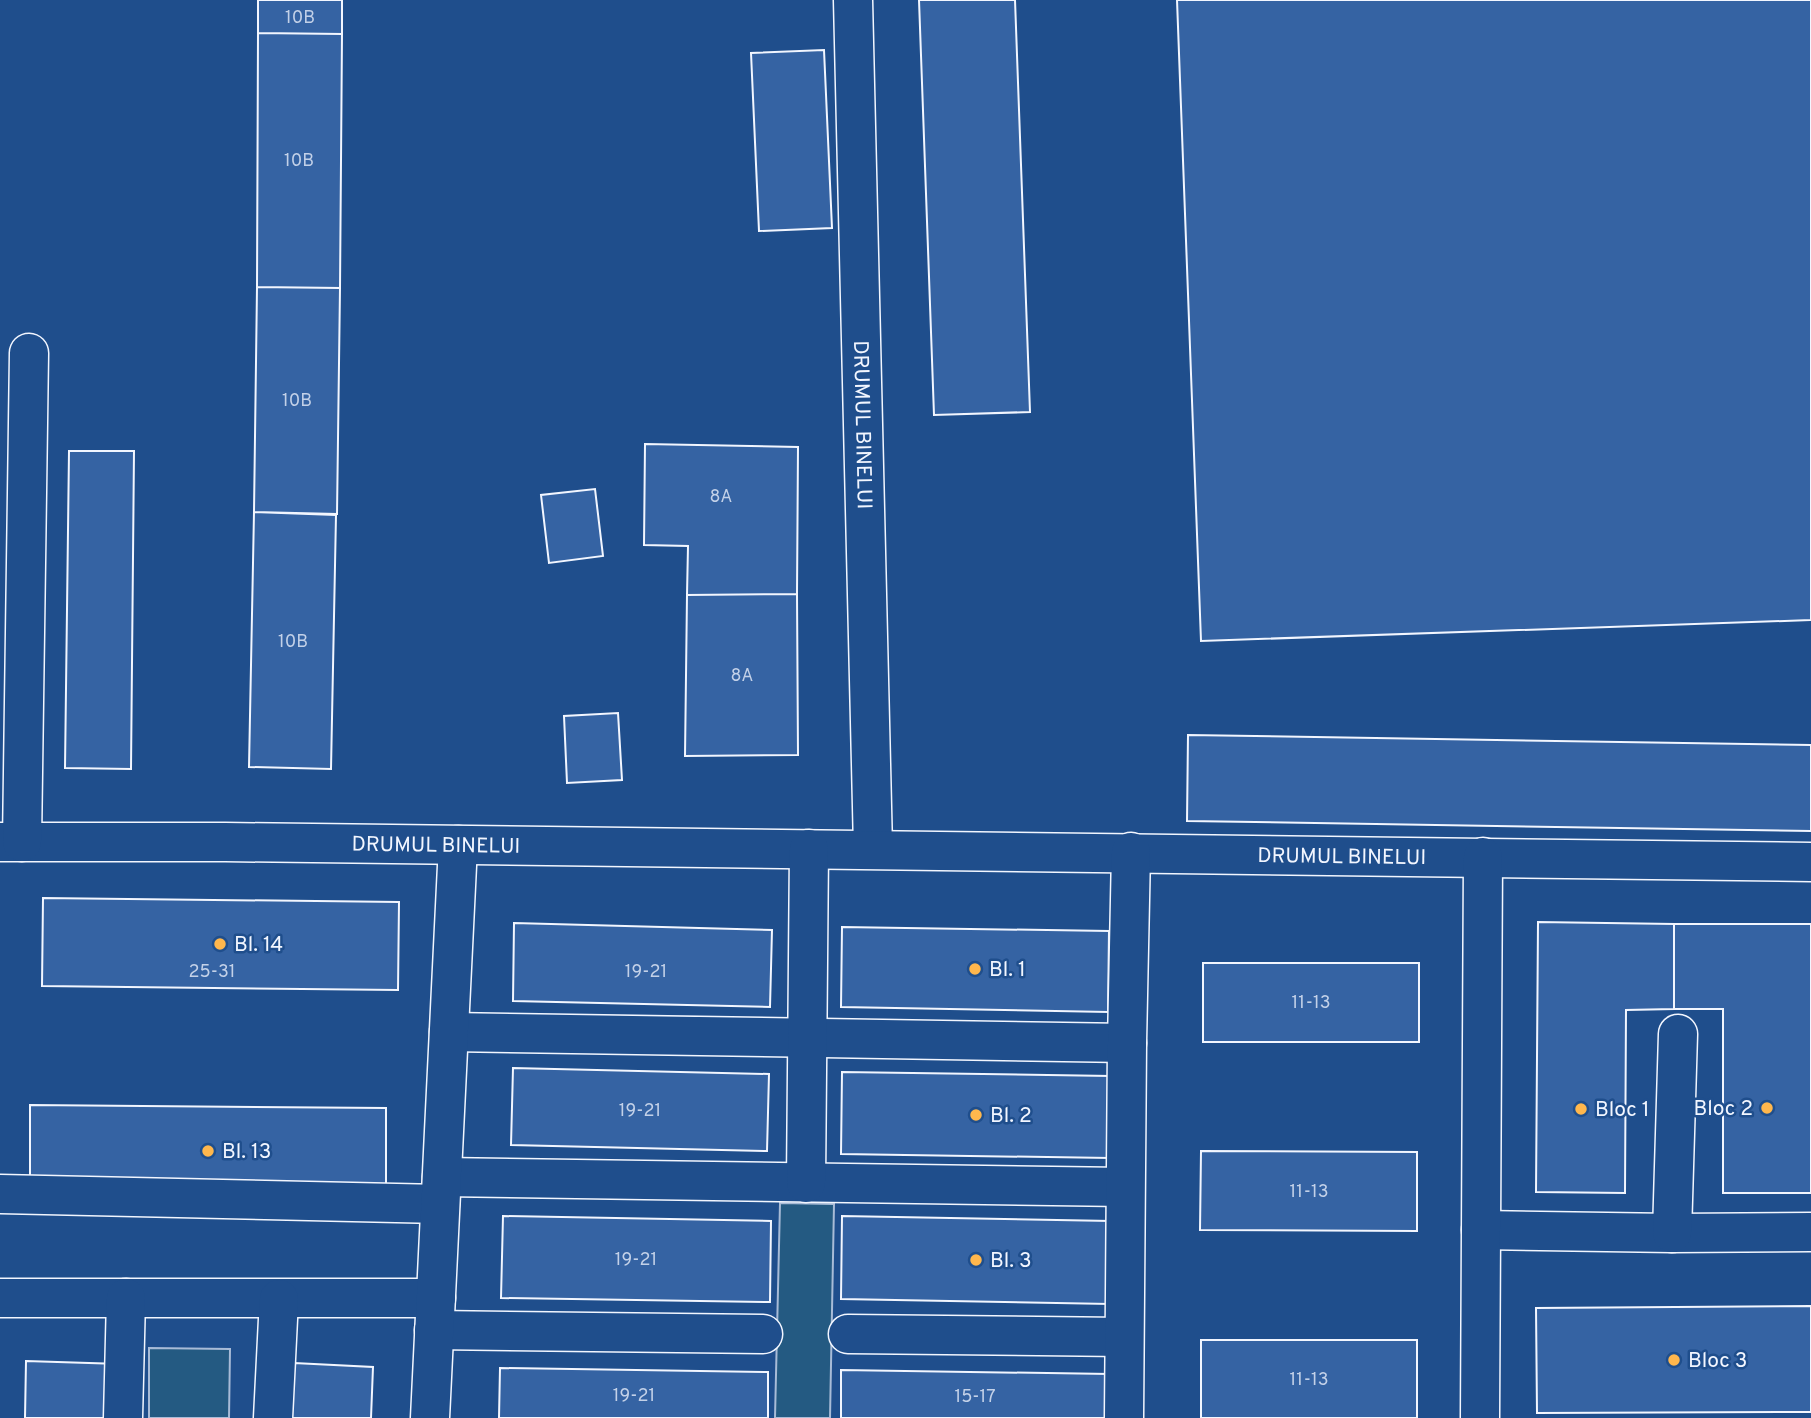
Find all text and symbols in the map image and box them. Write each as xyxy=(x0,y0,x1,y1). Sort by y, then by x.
house number: 10B xyxy=(285,7,315,30)
house number: 10B xyxy=(284,150,314,173)
street label: DRUMUL BINELUI xyxy=(846,340,877,510)
house number: 10B xyxy=(282,390,312,413)
house number: 8A xyxy=(709,486,733,509)
house number: 10B xyxy=(278,631,308,654)
house number: 8A xyxy=(730,665,754,688)
street label: DRUMUL BINELUI xyxy=(351,832,521,861)
street label: DRUMUL BINELUI xyxy=(1257,843,1427,872)
place label: Bl. 14 xyxy=(234,932,283,959)
marker: Bl. 14 xyxy=(212,936,228,952)
place label: Bl. 1 xyxy=(989,957,1026,984)
house number: 25-31 xyxy=(189,961,235,984)
house number: 19-21 xyxy=(625,961,667,984)
marker: Bl. 1 xyxy=(967,961,983,977)
house number: 11-13 xyxy=(1292,992,1330,1015)
place label: Bloc 2 xyxy=(1693,1096,1753,1123)
place label: Bloc 1 xyxy=(1595,1097,1650,1124)
house number: 19-21 xyxy=(619,1100,661,1123)
marker: Bloc 2 xyxy=(1759,1100,1775,1116)
marker: Bloc 1 xyxy=(1573,1101,1589,1117)
place label: Bl. 2 xyxy=(990,1103,1032,1130)
marker: Bl. 2 xyxy=(968,1107,984,1123)
place label: Bl. 13 xyxy=(222,1139,271,1166)
marker: Bl. 13 xyxy=(200,1143,216,1159)
house number: 11-13 xyxy=(1290,1181,1328,1204)
place label: Bl. 3 xyxy=(990,1248,1032,1275)
house number: 19-21 xyxy=(615,1249,657,1272)
marker: Bl. 3 xyxy=(968,1252,984,1268)
place label: Bloc 3 xyxy=(1688,1348,1747,1375)
marker: Bloc 3 xyxy=(1666,1352,1682,1368)
house number: 11-13 xyxy=(1290,1369,1328,1392)
house number: 19-21 xyxy=(613,1385,655,1408)
house number: 15-17 xyxy=(954,1386,996,1409)

